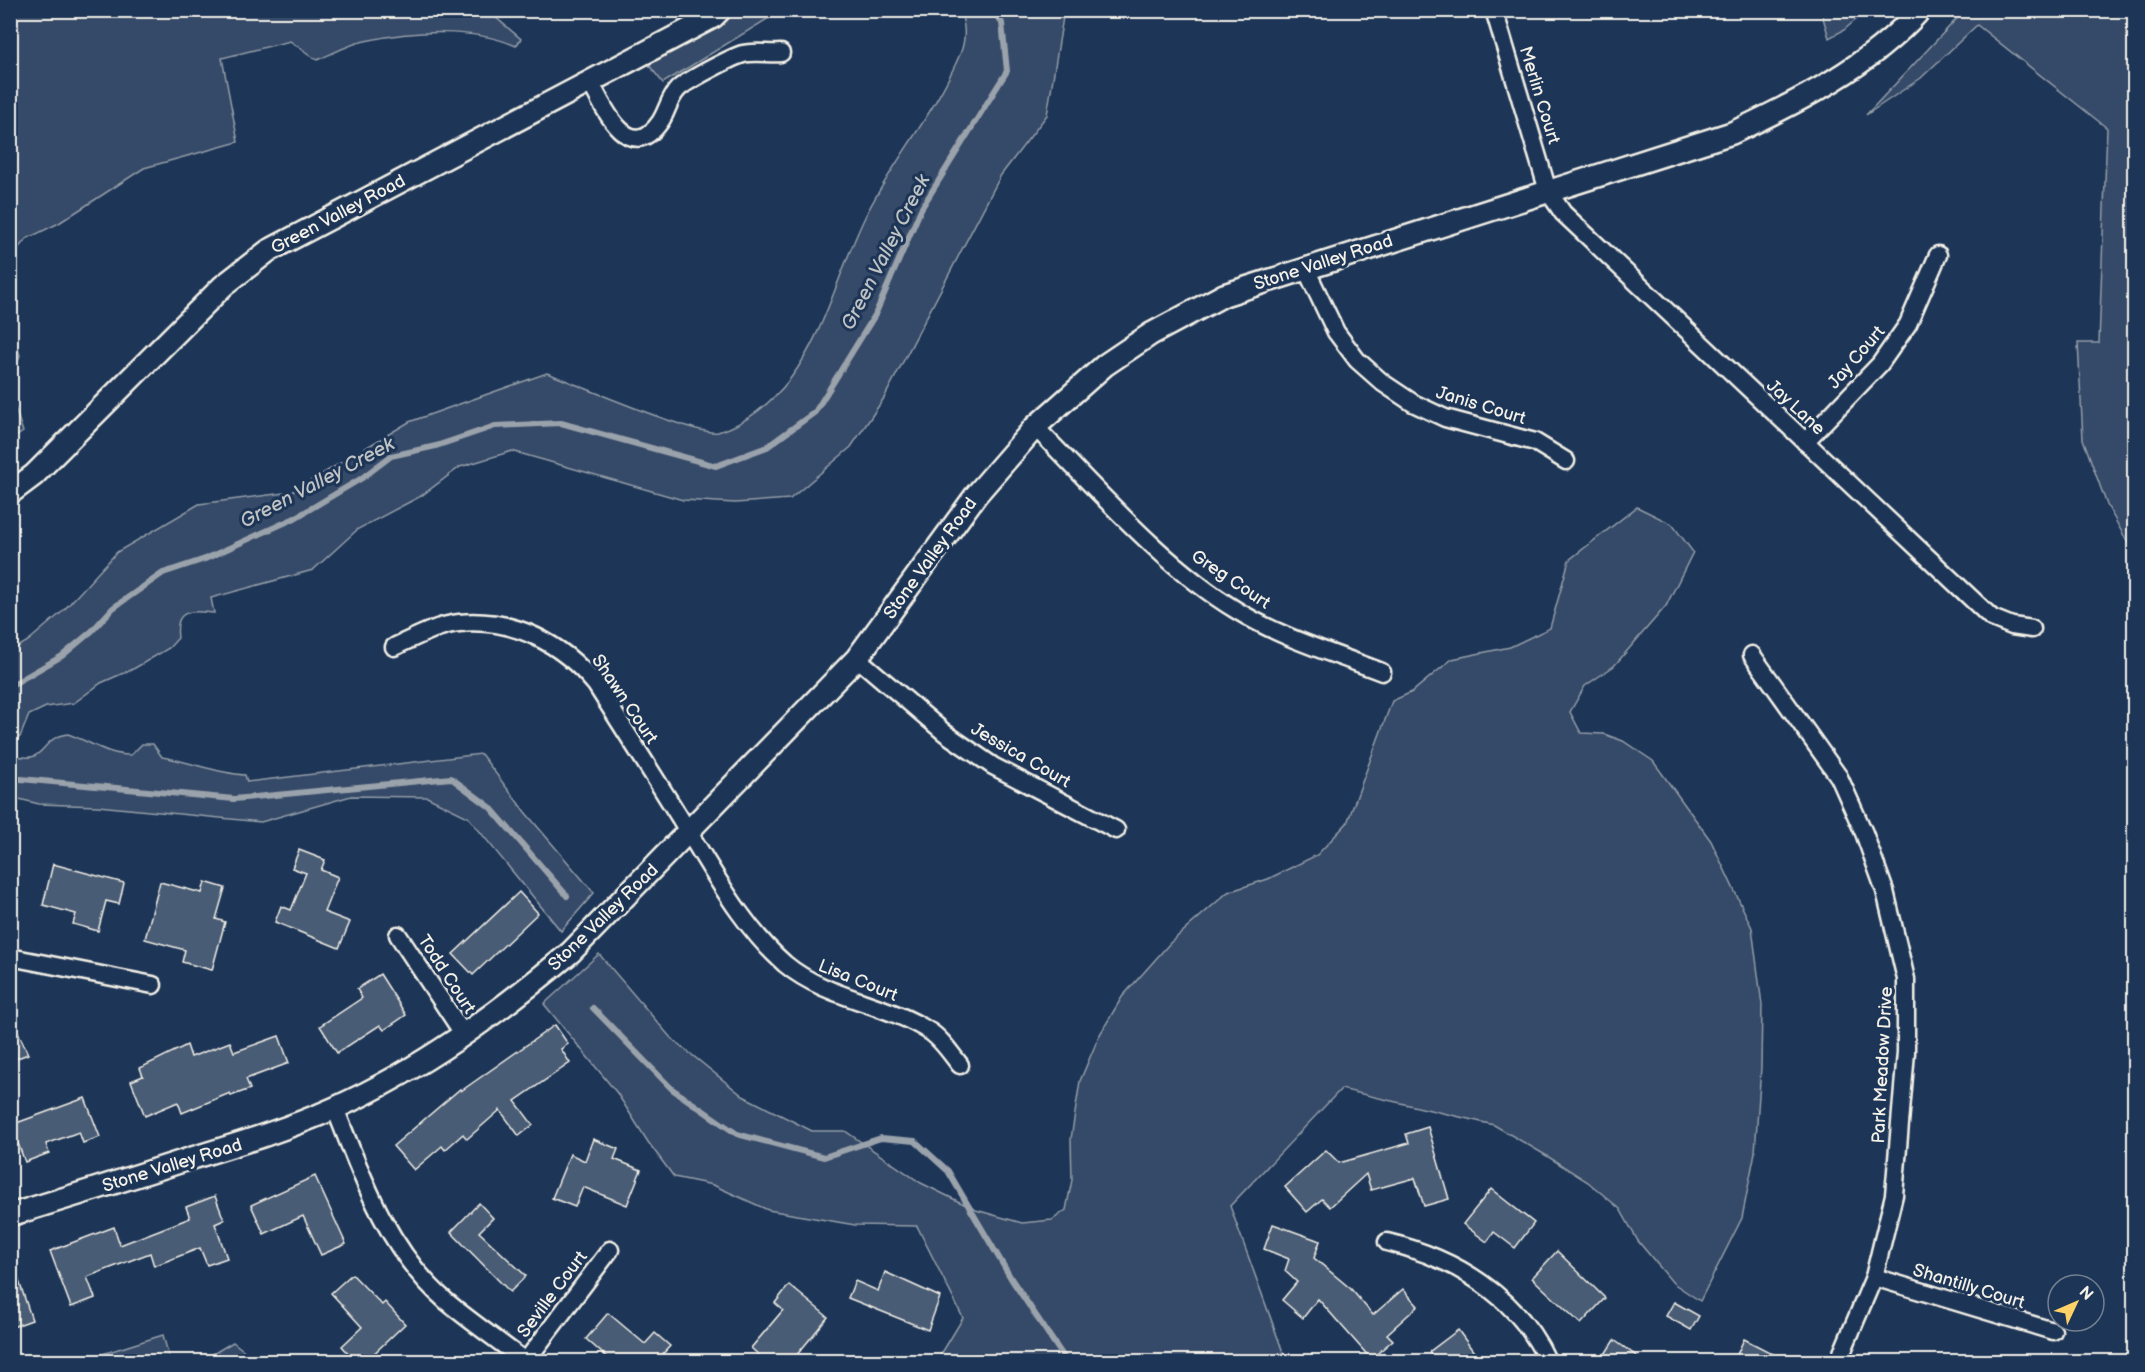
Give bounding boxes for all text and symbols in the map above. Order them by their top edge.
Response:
street label: Merlin Court [1515,44,1564,147]
street label: Green Valley Road [267,170,409,259]
water label: Green Valley Creek [836,170,936,334]
street label: Stone Valley Road [1251,230,1395,295]
street label: Jay Court [1823,321,1890,393]
street label: Jay Lane [1762,375,1829,440]
street label: Janis Court [1434,382,1529,429]
water label: Green Valley Creek [236,432,400,534]
street label: Stone Valley Road [879,494,981,623]
street label: Greg Court [1187,545,1275,614]
street label: Shawn Court [587,651,662,748]
street label: Jessica Court [967,718,1075,793]
street label: Stone Valley Road [544,859,663,975]
street label: Todd Court [413,931,480,1018]
street label: Lisa Court [815,955,901,1006]
street label: Park Meadow Drive [1868,986,1897,1144]
street label: Stone Valley Road [100,1134,245,1197]
street label: Seville Court [513,1247,592,1342]
street label: Shantilly Court [1910,1259,2028,1314]
north arrow [2046,1273,2106,1333]
text: N [2075,1283,2097,1305]

